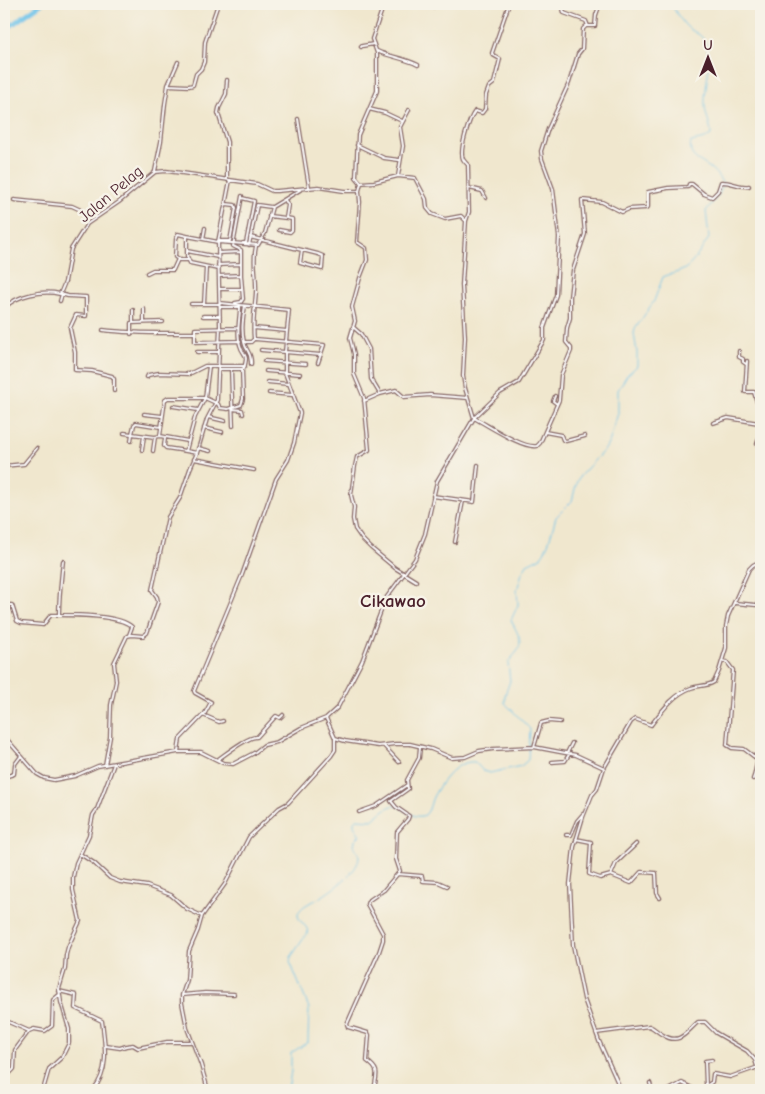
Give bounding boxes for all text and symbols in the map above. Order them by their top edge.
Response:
north arrow [682,32,732,82]
text: U [703,37,713,54]
street label: Jalan Pelag [75,162,147,226]
district label: Cikawao [360,590,426,612]

